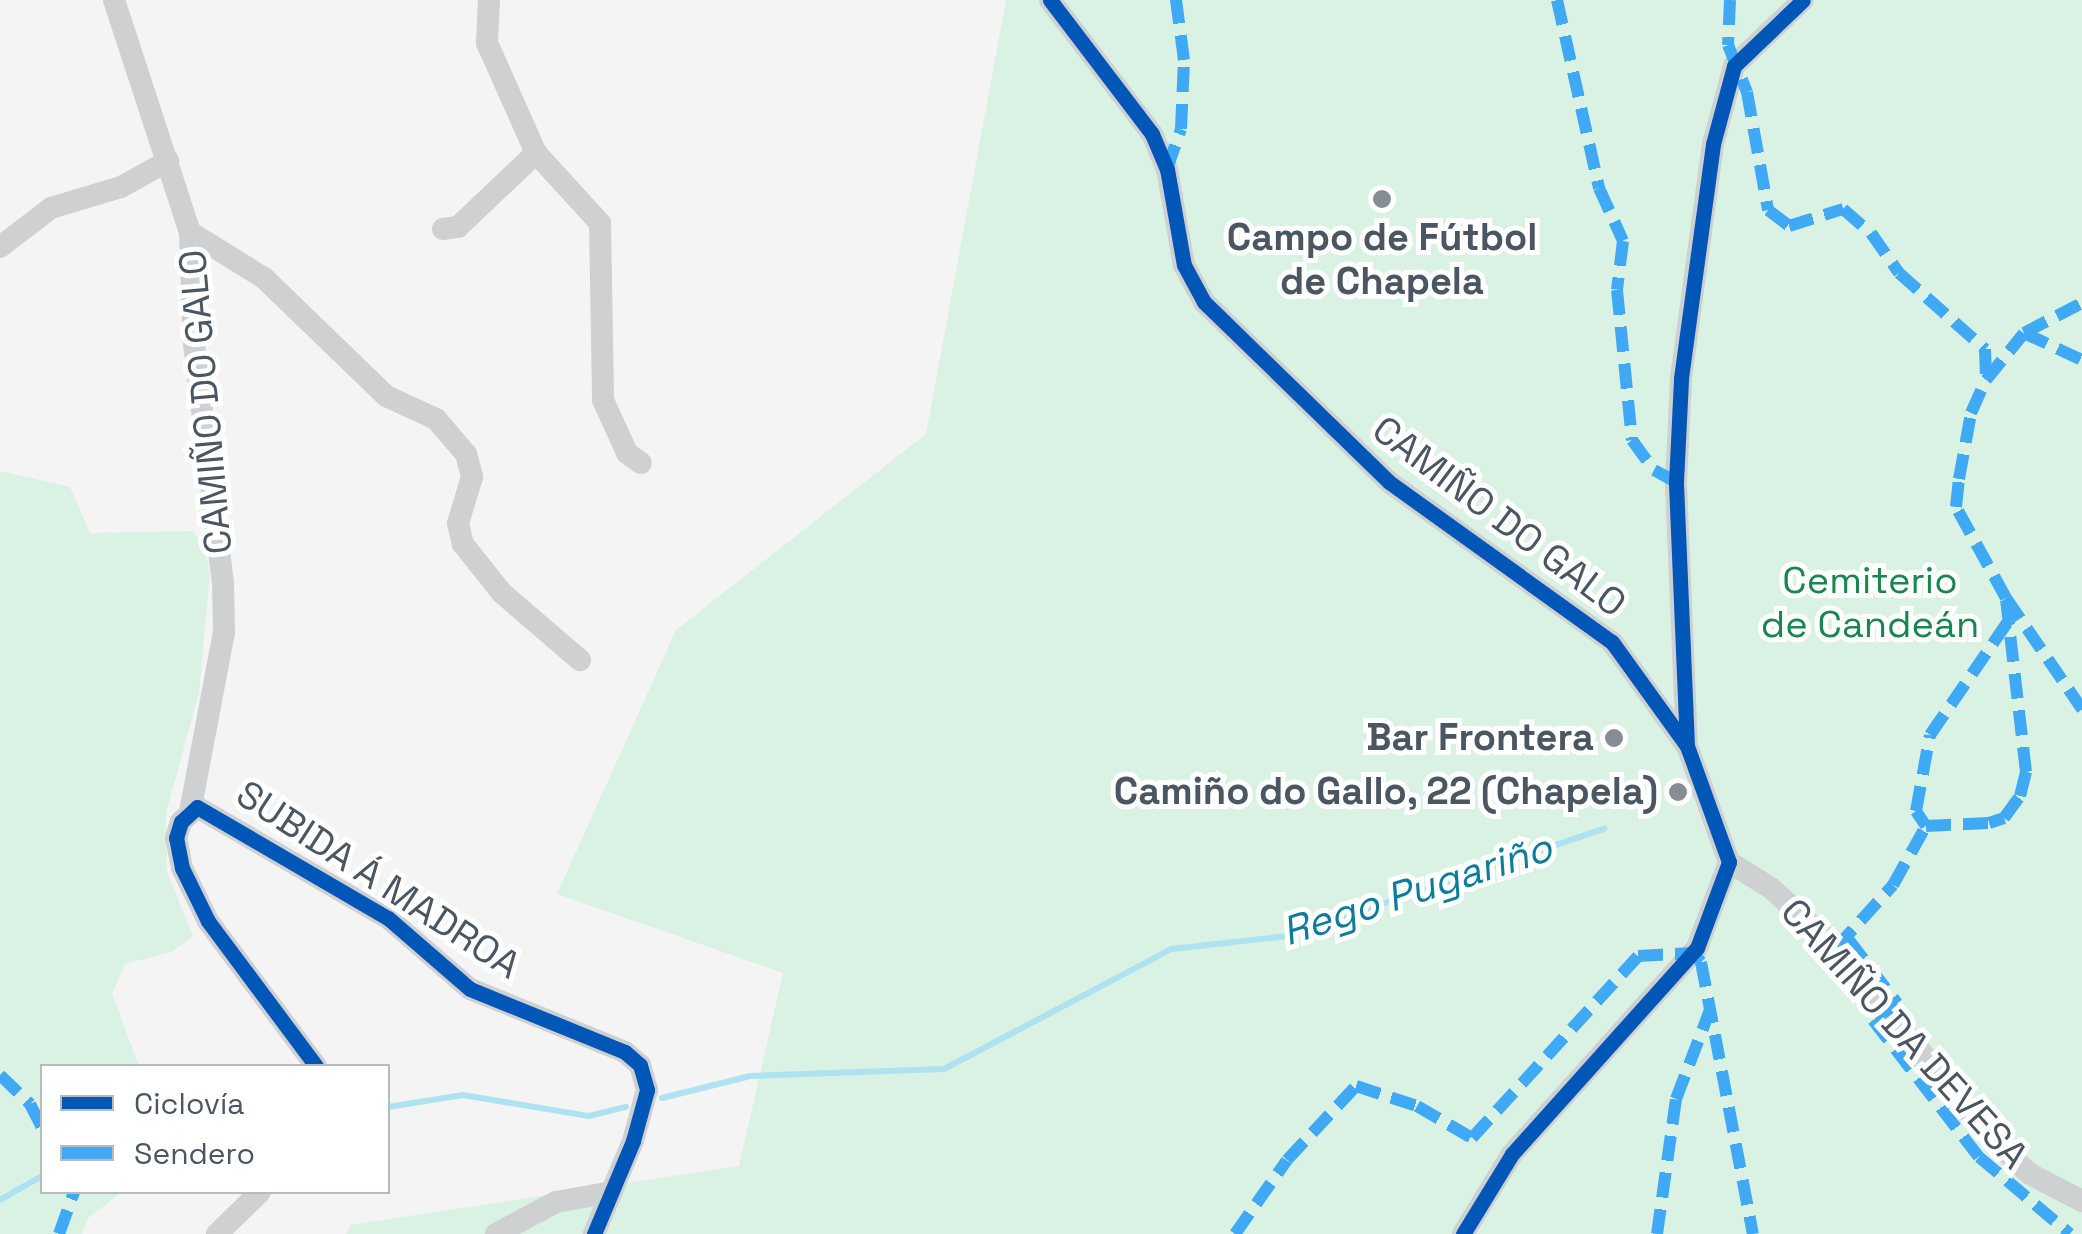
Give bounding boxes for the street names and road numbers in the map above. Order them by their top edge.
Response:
street label: CAMIÑO DO GALO [170,248,242,556]
street label: CAMIÑO DO GALO [1363,407,1635,627]
street label: SUBIDA Á MADROA [227,771,529,989]
street label: CAMIÑO DA DEVESA [1771,890,2037,1178]

